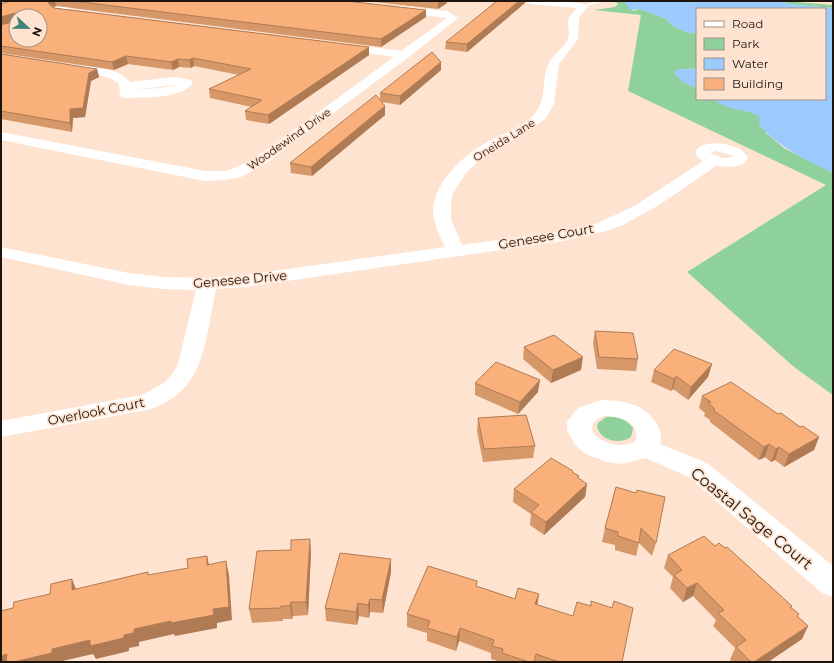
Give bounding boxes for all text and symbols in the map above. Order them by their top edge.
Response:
north arrow [8,8,48,48]
legend [696,8,826,100]
text: Road [732,16,763,31]
text: N [29,25,45,38]
text: Park [732,36,760,51]
text: Water [732,56,769,71]
text: Building [732,76,783,91]
street label: Woodewind Drive [245,105,334,173]
street label: Oneida Lane [471,115,538,165]
street label: Genesee Court [497,220,595,252]
street label: Genesee Drive [192,267,288,291]
street label: Overlook Court [46,394,146,428]
street label: Coastal Sage Court [687,463,817,574]

